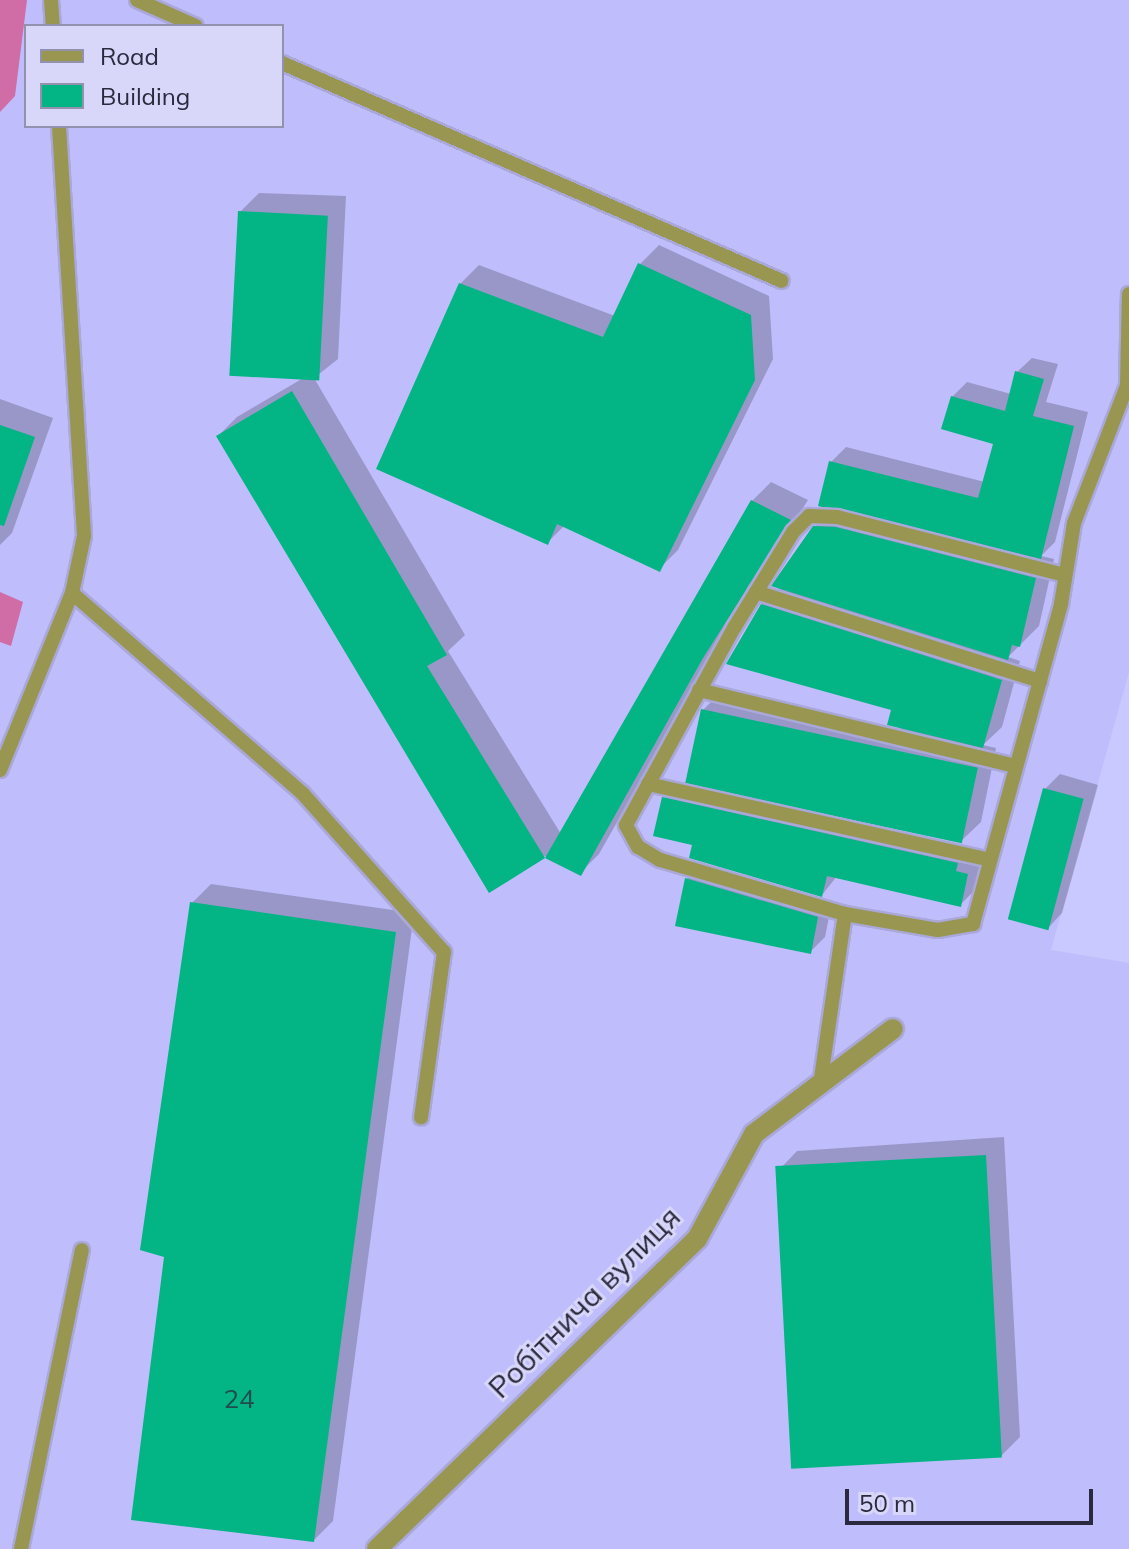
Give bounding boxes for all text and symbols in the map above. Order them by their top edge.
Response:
legend [24,24,284,128]
text: Road [100,41,159,71]
text: Building [100,81,190,111]
street label: Робітнича вулиця [481,1199,687,1405]
house number: 24 [223,1383,255,1415]
scale bar [849,1473,1097,1523]
text: 50 m [859,1488,915,1518]

